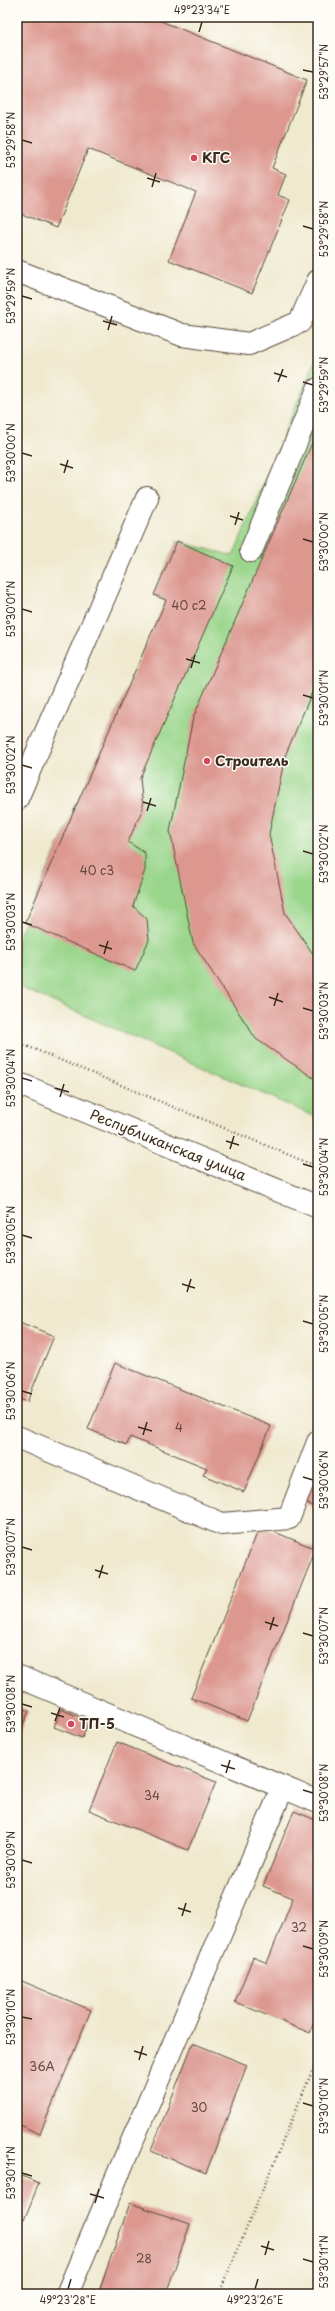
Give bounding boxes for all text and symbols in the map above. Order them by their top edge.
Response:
text: 49°23'34"E [174,2,230,17]
text: 53°29'57"N [316,44,331,100]
text: 53°29'58"N [3,111,18,168]
place label: КГС [202,147,230,168]
marker: КГС [189,153,199,163]
text: 53°29'58"N [316,200,331,257]
text: 53°29'59"N [3,268,18,324]
text: 53°29'59"N [316,357,331,413]
text: 53°30'00"N [3,423,18,483]
text: 53°30'00"N [316,512,331,572]
text: 53°30'01"N [3,580,18,637]
house number: 40 с2 [171,596,207,614]
text: 53°30'01"N [316,669,331,726]
text: 53°30'02"N [3,735,18,794]
place label: Строитель [215,750,289,771]
marker: Строитель [202,756,212,766]
text: 53°30'02"N [316,824,331,883]
house number: 40 с3 [80,861,114,879]
text: 53°30'03"N [3,893,18,951]
text: 53°30'03"N [316,982,331,1040]
text: 53°30'04"N [3,1048,18,1107]
street label: Республиканская улица [87,1104,250,1186]
text: 53°30'04"N [316,1137,331,1196]
text: 53°30'05"N [3,1206,18,1264]
text: 53°30'05"N [316,1295,331,1353]
text: 53°30'06"N [3,1361,18,1421]
house number: 4 [175,1418,183,1436]
text: 53°30'06"N [316,1450,331,1510]
text: 53°30'07"N [3,1518,18,1576]
text: 53°30'07"N [316,1607,331,1665]
text: 53°30'08"N [3,1675,18,1733]
place label: ТП-5 [79,1713,115,1734]
marker: ТП-5 [66,1719,76,1729]
text: 53°30'08"N [316,1764,331,1822]
house number: 34 [144,1786,160,1804]
text: 53°30'09"N [3,1831,18,1889]
house number: 32 [291,1918,307,1936]
text: 53°30'09"N [316,1920,331,1978]
text: 53°30'10"N [3,1988,18,2045]
house number: 36А [29,2057,55,2075]
text: 53°30'10"N [316,2077,331,2134]
house number: 30 [191,2098,208,2116]
text: 53°30'11"N [3,2146,18,2200]
text: 53°30'11"N [316,2235,331,2289]
house number: 28 [136,2249,152,2267]
text: 49°23'28"E [40,2292,96,2307]
text: 49°23'26"E [227,2292,283,2307]

